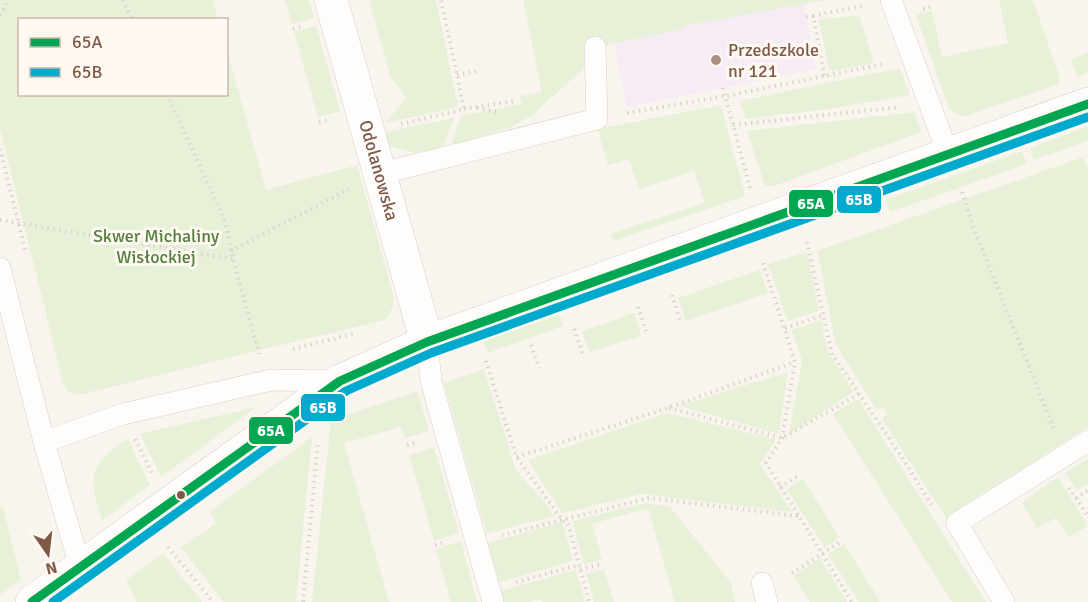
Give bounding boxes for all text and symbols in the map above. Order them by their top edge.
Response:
legend [18,18,228,96]
text: 65A [72,31,102,53]
place label: Przedszkole nr 121 [728,39,819,82]
marker: Przedszkole nr 121 [709,53,723,67]
text: 65B [72,61,102,83]
street label: Odolanowska [354,118,403,223]
line badge: 65B [836,185,882,214]
line badge: 65A [788,189,834,218]
text: 65B [845,190,873,210]
text: 65A [797,194,826,214]
park label: Skwer Michaliny Wisłockiej [93,225,220,268]
line badge: 65B [300,393,346,422]
text: 65B [309,398,337,418]
line badge: 65A [248,416,294,445]
text: 65A [257,421,286,441]
unlabelled marker [175,489,187,501]
north arrow [18,524,78,584]
text: N [44,557,59,579]

